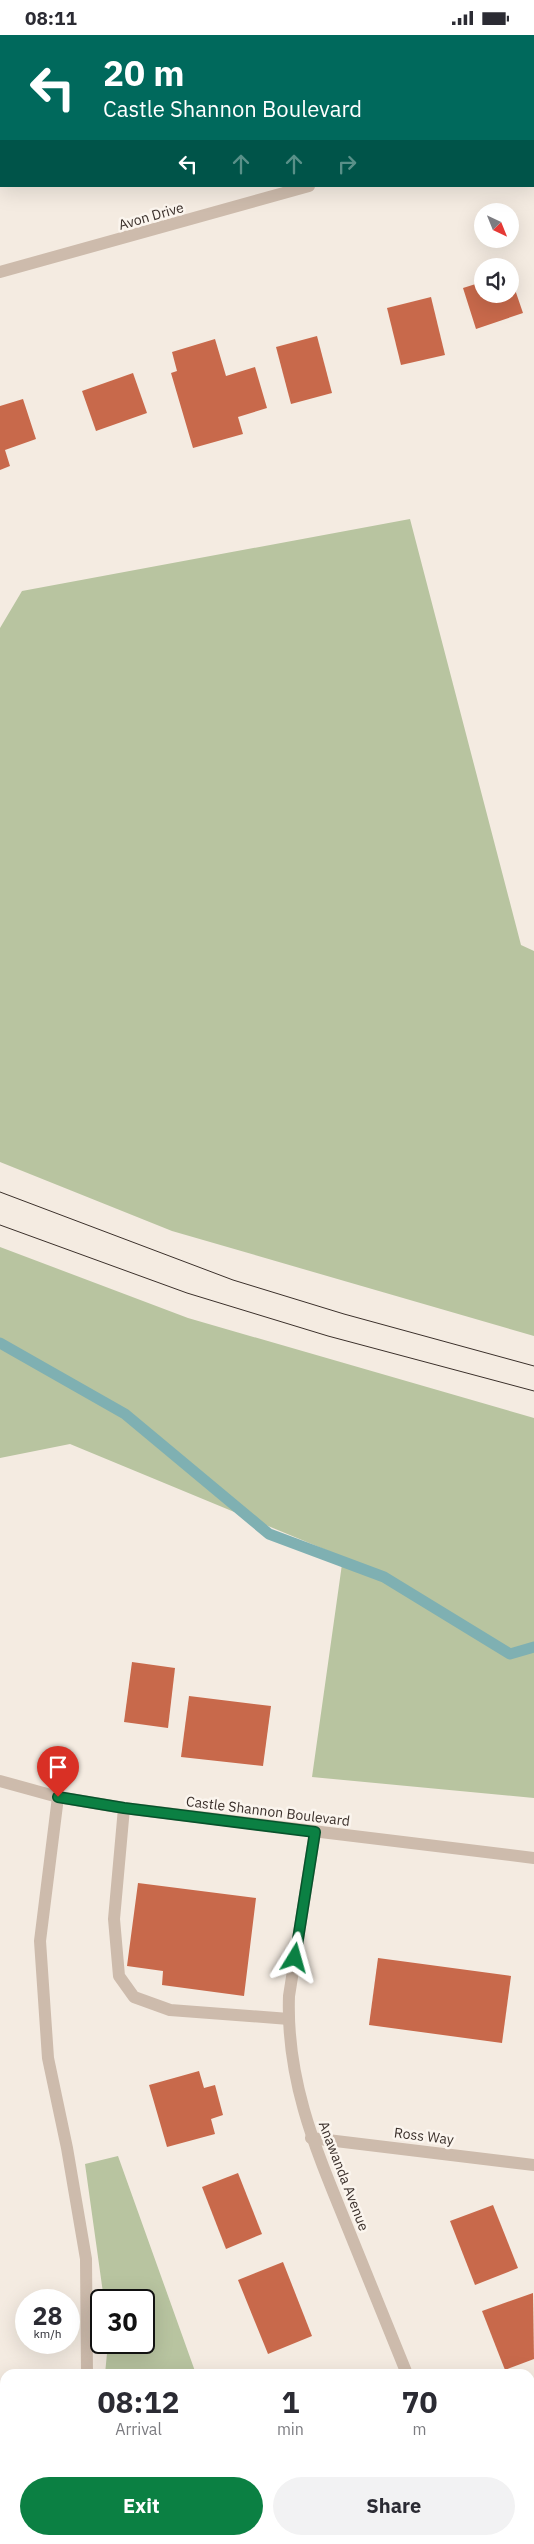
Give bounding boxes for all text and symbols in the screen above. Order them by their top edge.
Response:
text: 08:11 [25,6,77,30]
text: 20 m [103,50,185,96]
icon: left [20,55,85,120]
text: Castle Shannon Boulevard [103,94,362,123]
icon: left [174,150,202,178]
icon: ahead [227,150,255,178]
icon: ahead [280,150,308,178]
icon: right [333,150,361,178]
street label: Avon Drive [116,198,186,234]
north arrow [474,203,519,247]
map controls [474,203,519,303]
button: sound [474,258,519,303]
pin [37,1746,79,1797]
icon: arrive [44,1753,72,1781]
street label: Castle Shannon Boulevard [185,1792,351,1830]
position arrow [268,1931,320,1983]
street label: Anawanda Avenue [315,2119,373,2234]
street label: Ross Way [393,2123,455,2149]
speed limit sign: 30 [90,2289,155,2354]
text: 28 [32,2299,63,2332]
text: km/h [33,2326,62,2341]
text: 08:12 [98,2382,179,2421]
text: 1 [281,2382,299,2421]
text: 70 [401,2382,437,2421]
text: Arrival [115,2419,162,2439]
text: min [277,2419,304,2439]
text: m [412,2419,426,2439]
button: Exit [20,2477,263,2535]
button: Share [273,2477,515,2535]

